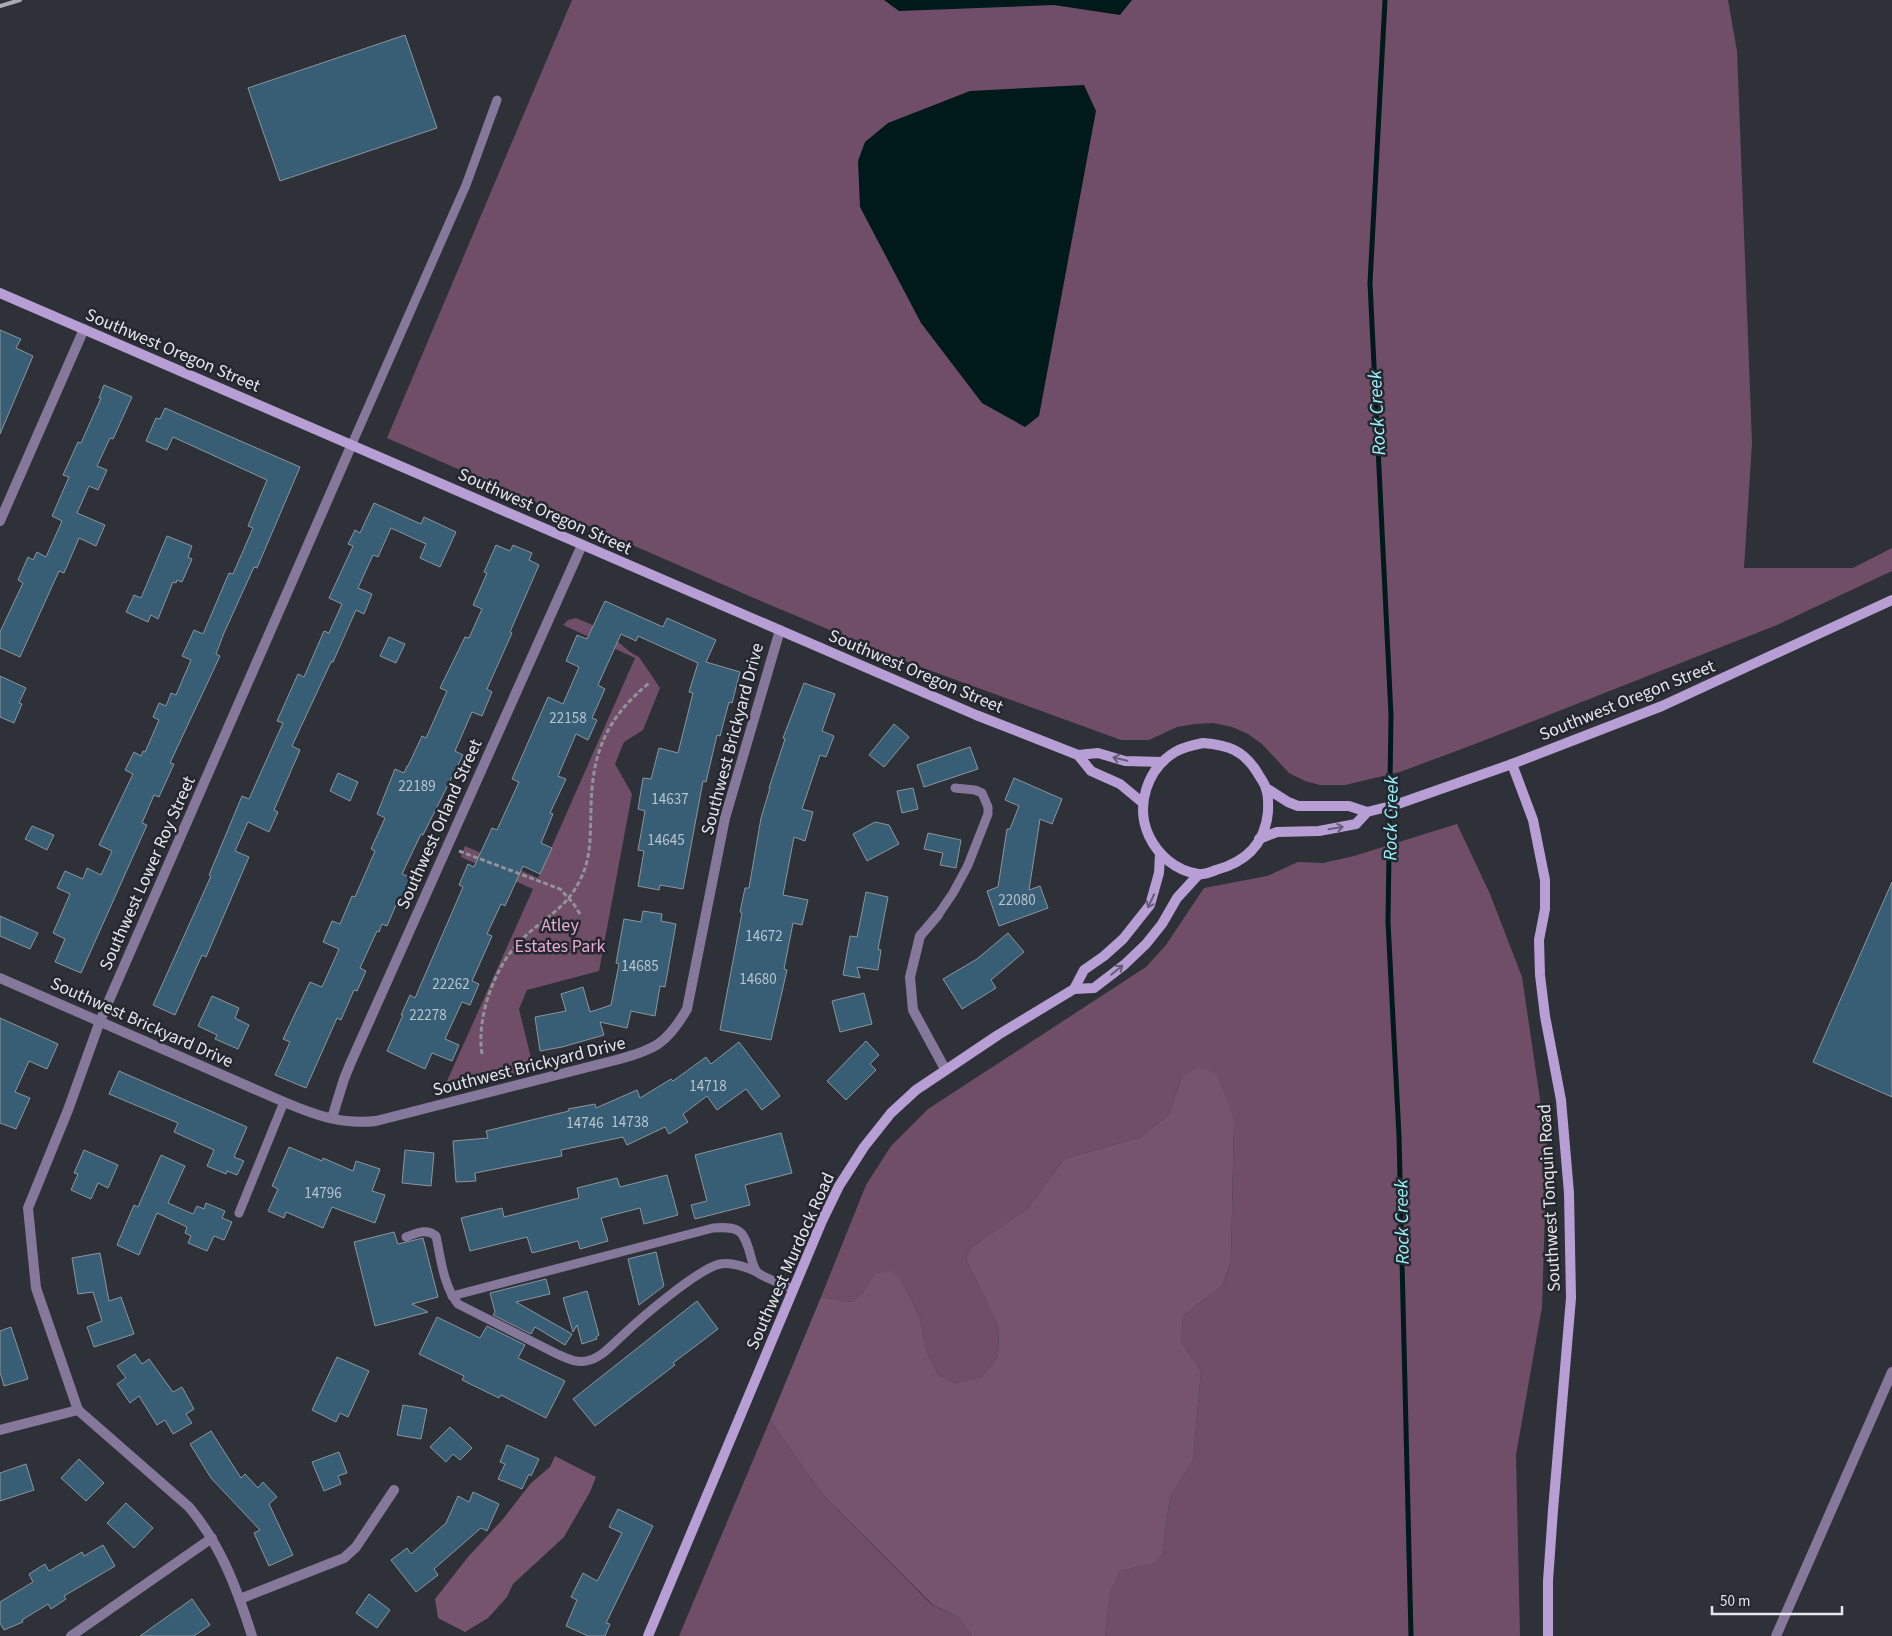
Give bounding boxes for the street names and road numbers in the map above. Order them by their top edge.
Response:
street label: Southwest Oregon Street [82,302,264,399]
street label: Southwest Oregon Street [454,462,636,561]
street label: Southwest Oregon Street [825,623,1007,720]
street label: Southwest Brickyard Drive [695,640,770,838]
street label: Southwest Oregon Street [1536,654,1719,747]
street label: Southwest Orland Street [391,735,488,913]
street label: Southwest Lower Roy Street [93,772,202,974]
street label: Southwest Brickyard Drive [46,971,237,1074]
street label: Southwest Brickyard Drive [430,1030,628,1103]
street label: Southwest Tonquin Road [1532,1103,1567,1293]
street label: Southwest Murdock Road [740,1169,841,1354]

